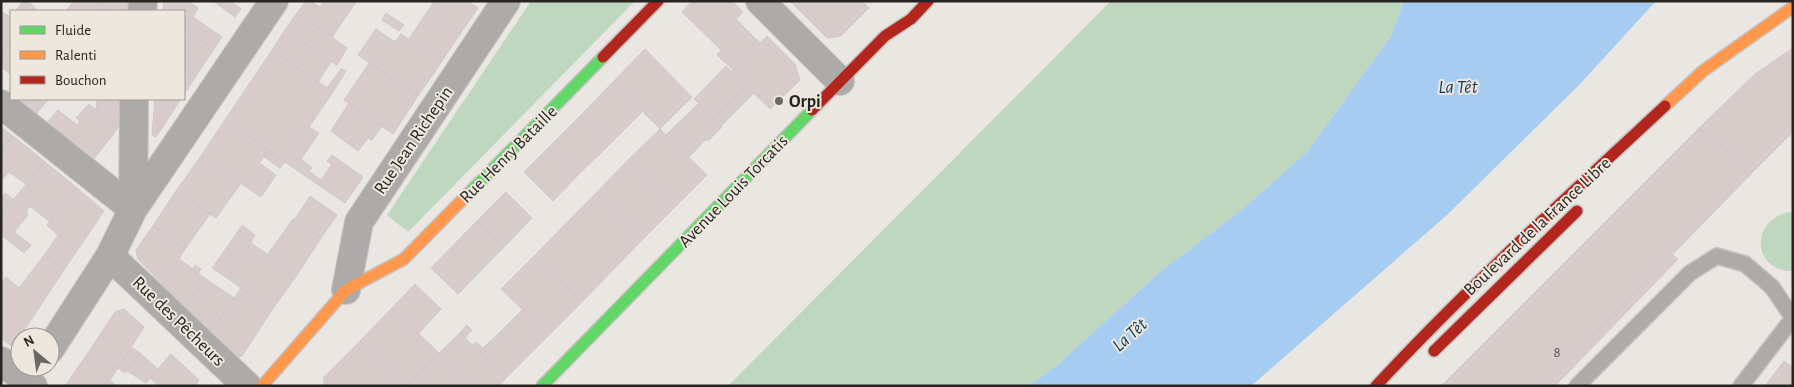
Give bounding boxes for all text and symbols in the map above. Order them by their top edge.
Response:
legend [10,10,185,100]
text: Fluide [55,23,91,38]
text: Ralenti [55,48,97,63]
text: Bouchon [55,73,106,88]
water label: La Têt [1438,78,1479,97]
street label: Rue Jean Richepin [371,83,456,198]
place label: Orpi [789,93,821,111]
marker: Orpi [773,95,785,107]
street label: Rue Henry Bataille [456,102,561,207]
street label: Avenue Louis Torcatis [676,132,792,251]
street label: Boulevard de la France Libre [1461,154,1615,299]
street label: Rue des Pêcheurs [129,273,228,370]
water label: La Têt [1109,314,1152,355]
north arrow [10,327,60,377]
text: N [22,333,37,350]
house number: 8 [1553,345,1561,360]

